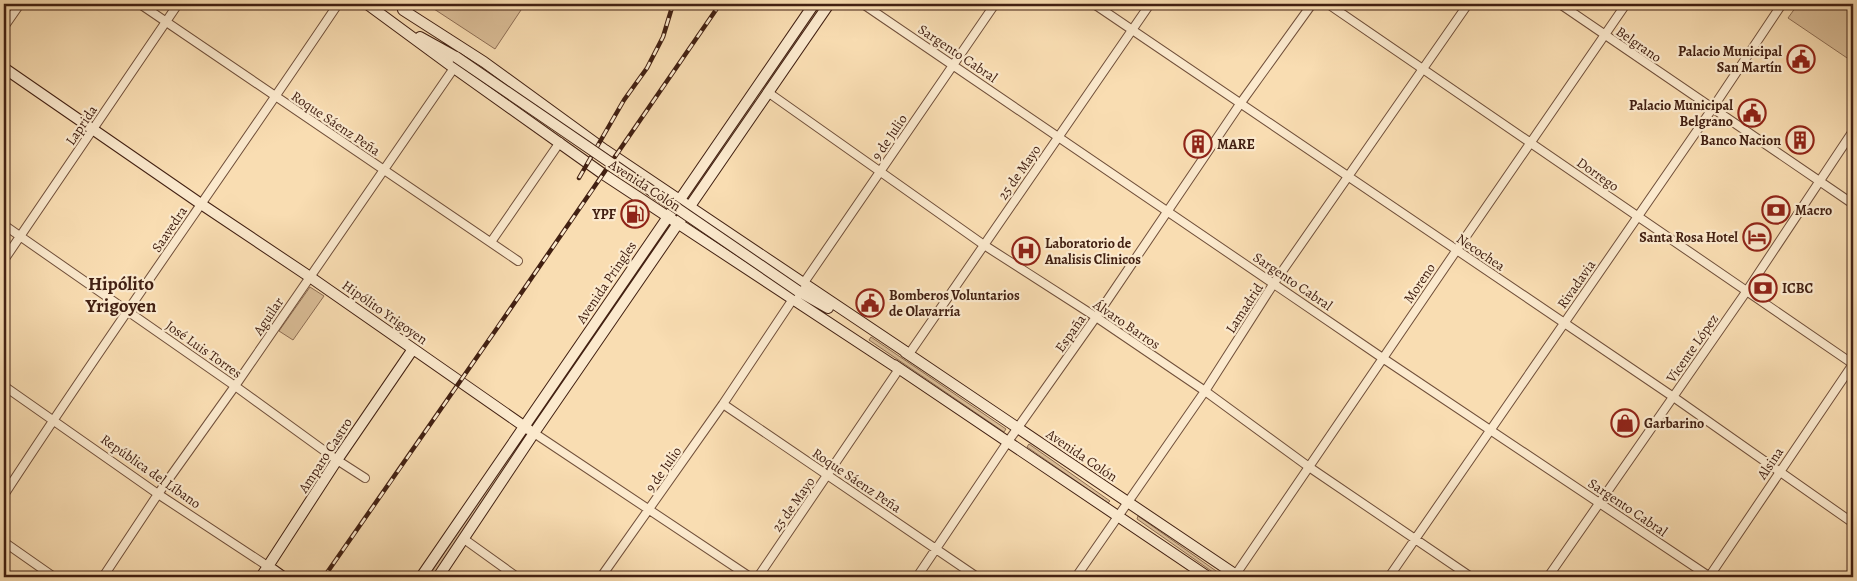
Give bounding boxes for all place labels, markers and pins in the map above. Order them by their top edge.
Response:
place label: Palacio Municipal San Martín [1678,42,1782,77]
public building icon: Palacio Municipal San Martín [1786,44,1816,74]
place label: Palacio Municipal Belgrano [1629,96,1733,131]
public building icon: Palacio Municipal Belgrano [1737,98,1767,128]
building icon: Banco Nacion [1785,125,1815,155]
building icon: MARE [1183,129,1213,159]
place label: Banco Nacion [1700,131,1781,150]
place label: MARE [1217,135,1255,154]
bank icon: Macro [1761,195,1791,225]
fuel station icon: YPF [620,199,650,229]
place label: Macro [1795,201,1832,220]
place label: YPF [591,205,617,224]
hotel icon: Santa Rosa Hotel [1742,222,1772,252]
place label: Santa Rosa Hotel [1639,228,1738,247]
place label: Laboratorio de Analisis Clinicos [1044,234,1141,269]
hospital icon: Laboratorio de Analisis Clinicos [1011,236,1041,266]
bank icon: ICBC [1748,273,1778,303]
place label: ICBC [1782,279,1814,298]
place label: Bomberos Voluntarios de Olavarría [889,286,1020,321]
public building icon: Bomberos Voluntarios de Olavarría [855,288,885,318]
shop icon: Garbarino [1610,408,1640,438]
place label: Garbarino [1644,414,1704,433]

